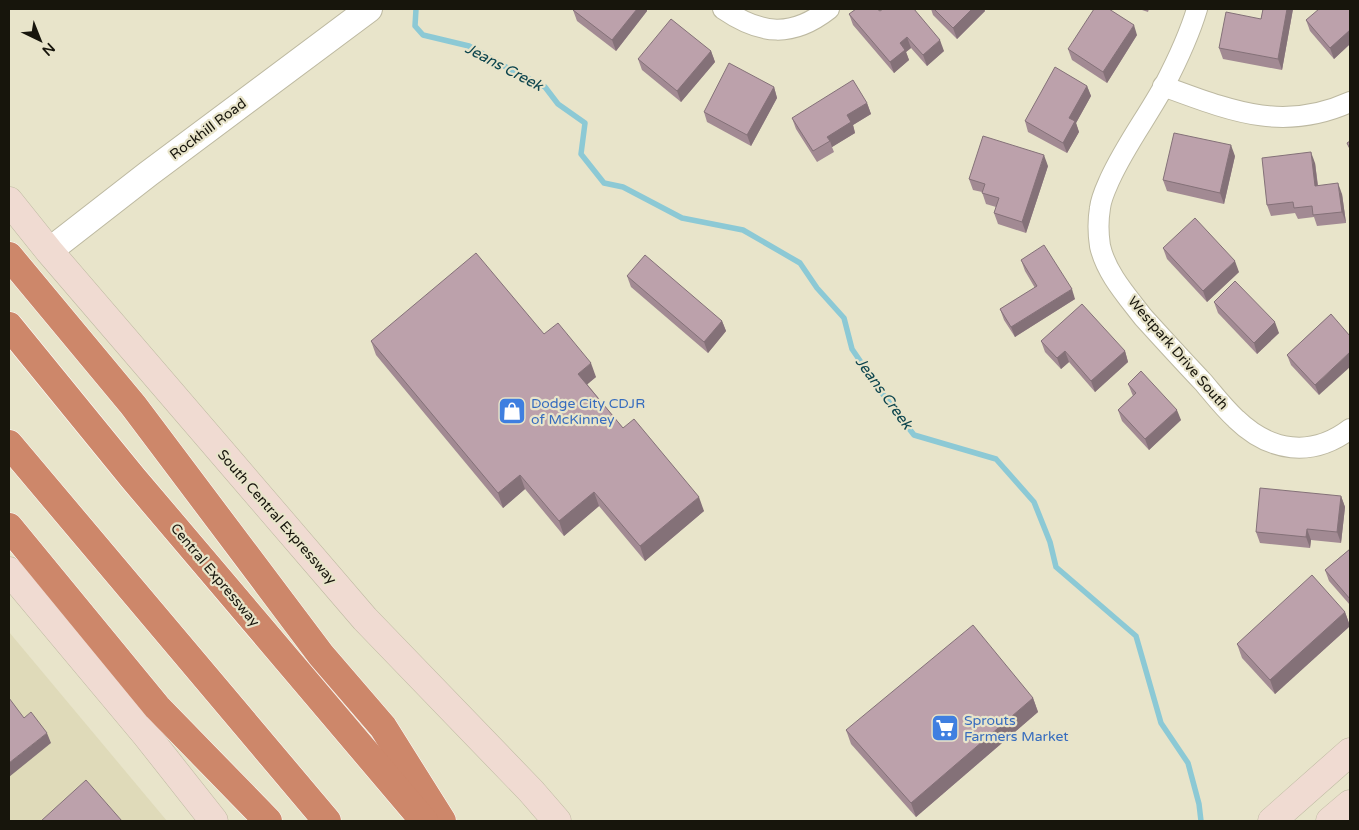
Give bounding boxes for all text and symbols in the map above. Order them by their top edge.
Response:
north arrow [15,15,65,65]
text: N [39,39,58,59]
water label: Jeans Creek [462,39,547,96]
street label: Rockhill Road [166,95,250,163]
street label: Westpark Drive South [1124,293,1232,413]
water label: Jeans Creek [852,353,917,434]
place label: Dodge City CDJR of McKinney [531,395,645,428]
shop icon: Dodge City CDJR of McKinney [497,396,527,426]
street label: South Central Expressway [214,446,340,588]
street label: Central Expressway [167,520,263,630]
place label: Sprouts Farmers Market [964,712,1069,745]
supermarket icon: Sprouts Farmers Market [930,713,960,743]

